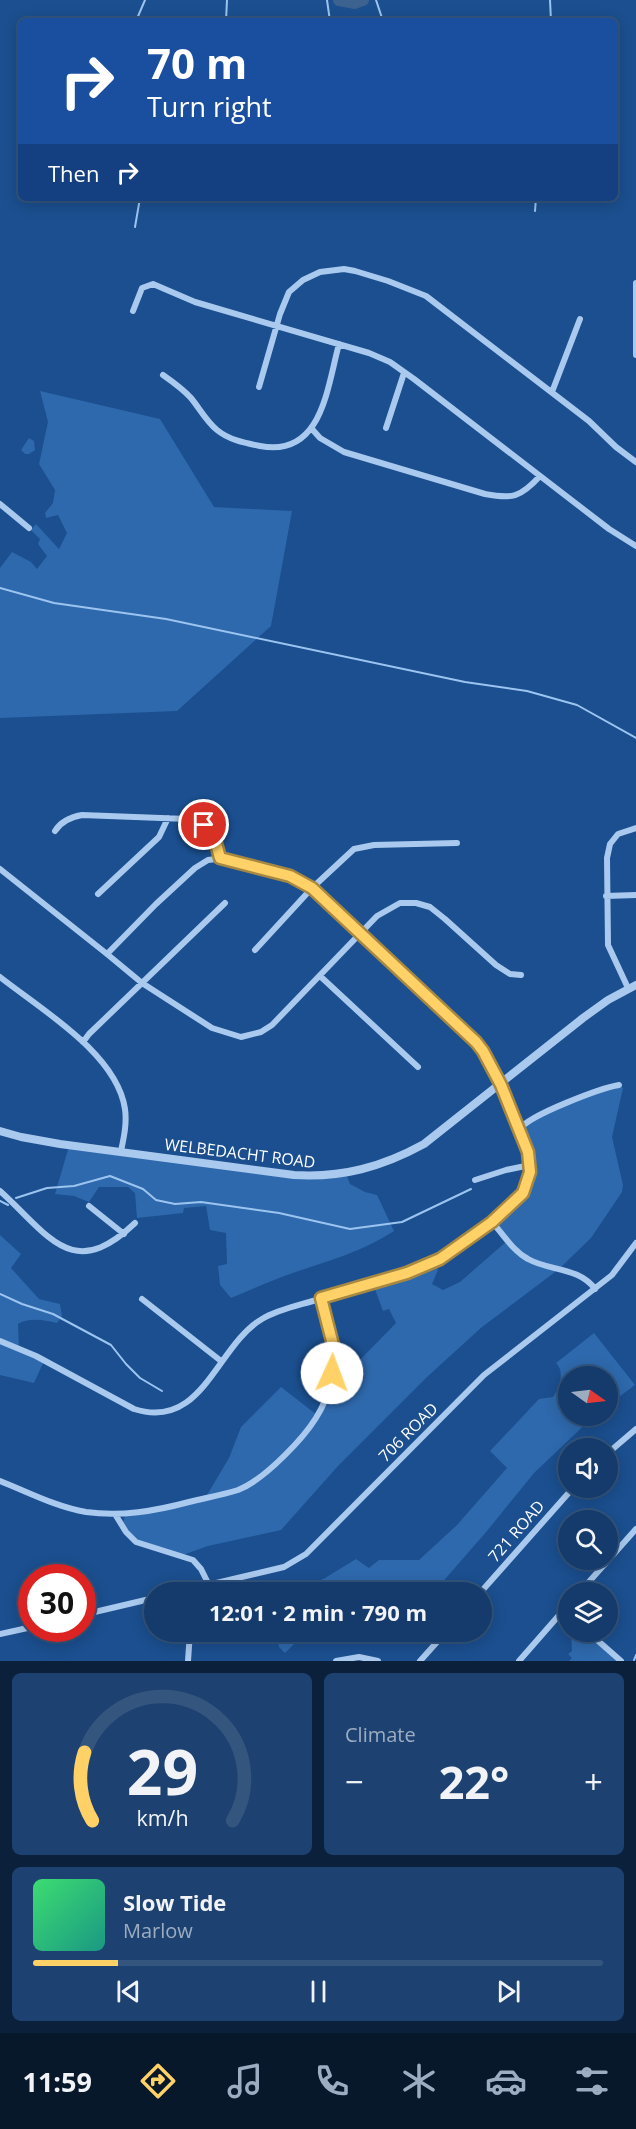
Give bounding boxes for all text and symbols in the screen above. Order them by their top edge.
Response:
text: 70 m [147,34,247,91]
icon: right [48,42,126,120]
text: Turn right [147,88,272,125]
icon: right [111,156,144,189]
text: Then [48,158,99,188]
pin [178,799,229,850]
icon: arrive [187,808,220,841]
street label: WELBEDACHT ROAD [163,1133,317,1173]
position arrow [300,1341,364,1405]
north arrow [558,1366,618,1426]
map controls [558,1366,618,1642]
street label: 706 ROAD [373,1397,443,1467]
button: sound [558,1438,618,1498]
street label: 721 ROAD [483,1495,549,1567]
button: search [558,1510,618,1570]
speed limit sign: 30 [18,1564,96,1642]
button: layers [558,1582,618,1642]
text: 12:01 · 2 min · 790 m [209,1597,427,1627]
text: Climate [345,1721,416,1748]
text: 29 [126,1728,198,1813]
text: 22° [439,1751,509,1812]
text: − [345,1759,364,1804]
text: + [584,1759,603,1804]
text: km/h [136,1803,188,1832]
text: Slow Tide [123,1887,226,1917]
text: Marlow [123,1917,193,1944]
icon: previous [112,1975,145,2008]
icon: pause [302,1975,335,2008]
icon: next [492,1975,525,2008]
icon: directions [137,2060,179,2102]
icon: music [224,2060,266,2102]
icon: phone [311,2060,353,2102]
icon: climate [398,2060,440,2102]
icon: car [485,2060,527,2102]
icon: filters [571,2060,613,2102]
text: 11:59 [22,2063,92,2100]

